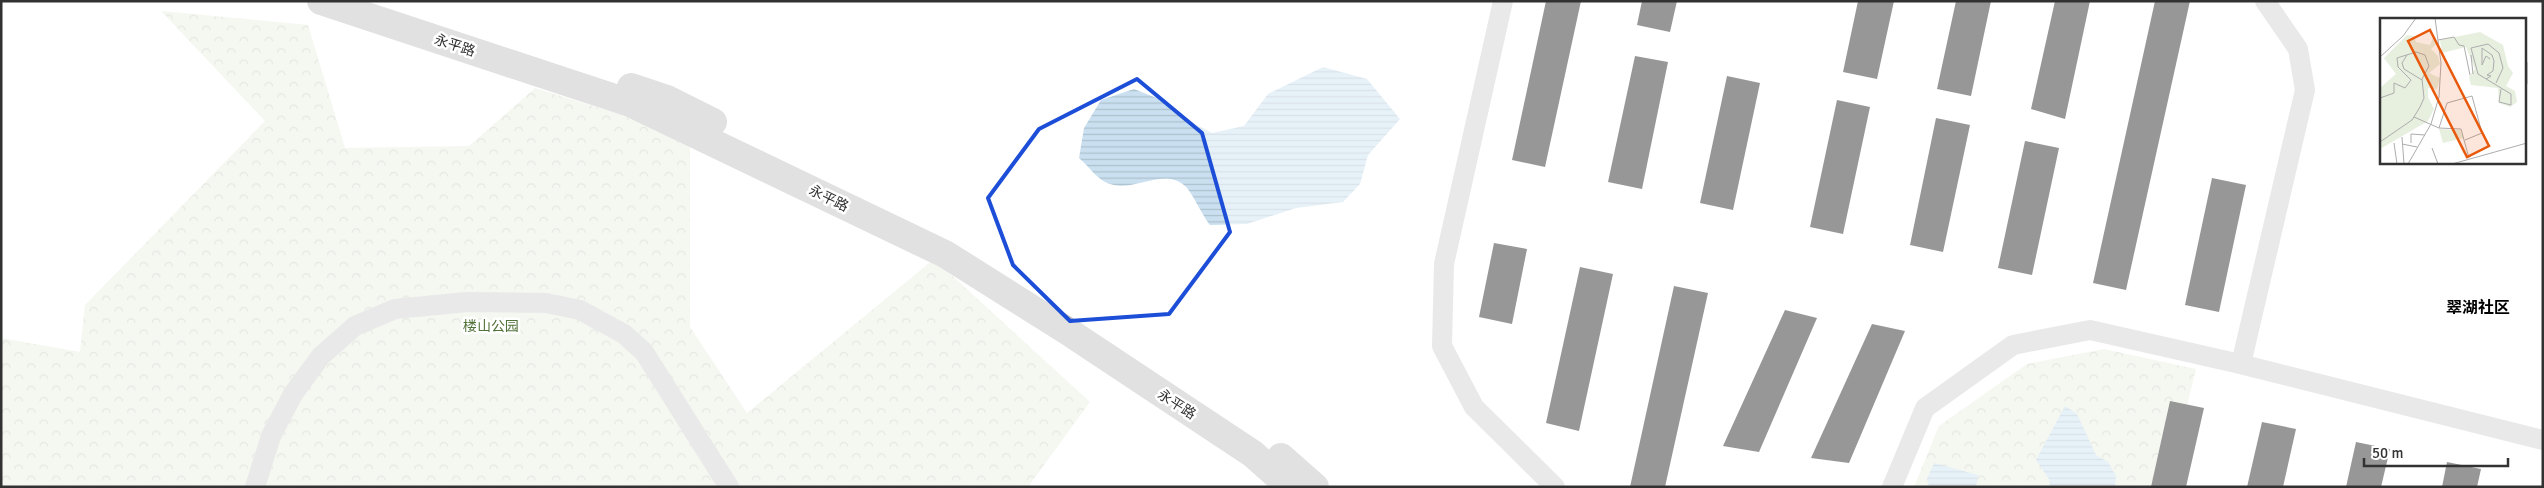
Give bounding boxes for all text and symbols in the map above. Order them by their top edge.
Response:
inset map [2380,18,2526,164]
street label: 永平路 [432,31,477,60]
street label: 永平路 [806,182,851,215]
district label: 翠湖社区 [2446,298,2510,318]
park label: 楼山公园 [463,318,519,335]
street label: 永平路 [1154,386,1199,423]
scale bar [2364,436,2508,468]
text: 50 m [2372,444,2403,462]

